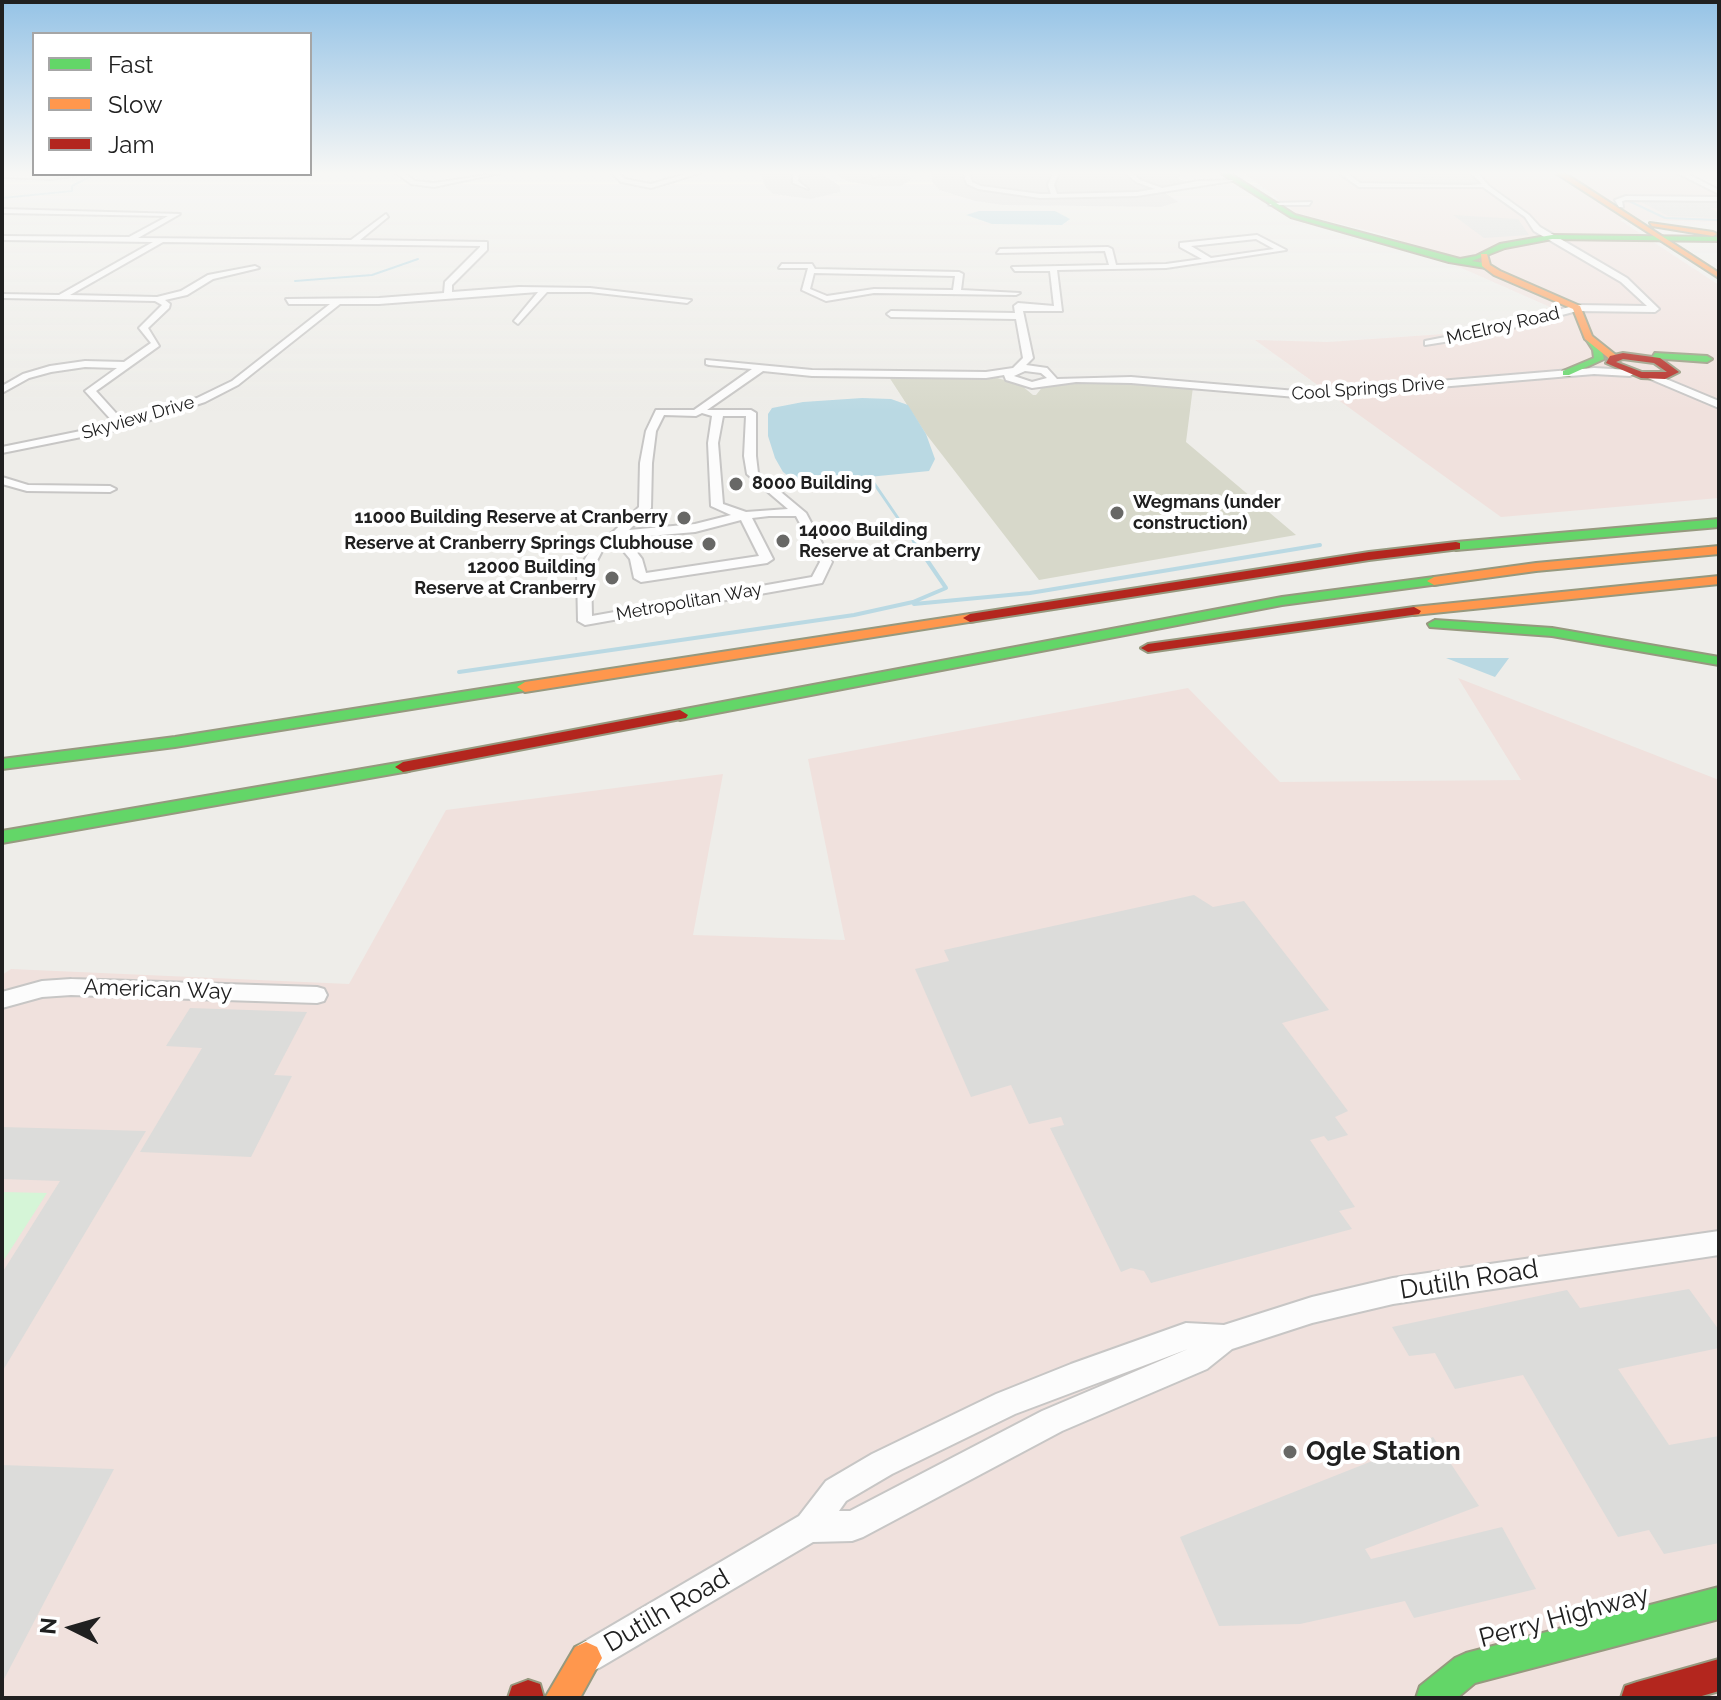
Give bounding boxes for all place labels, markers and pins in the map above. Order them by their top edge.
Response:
place label: 8000 Building [752,473,872,495]
marker: 8000 Building [727,475,745,493]
place label: Wegmans (under construction) [1133,492,1281,534]
marker: Wegmans (under construction) [1108,504,1126,522]
place label: 11000 Building Reserve at Cranberry [355,507,668,529]
marker: 11000 Building Reserve at Cranberry [675,509,693,527]
place label: 14000 Building Reserve at Cranberry [799,520,981,562]
marker: 14000 Building Reserve at Cranberry [774,532,792,550]
place label: Reserve at Cranberry Springs Clubhouse [344,533,693,555]
marker: Reserve at Cranberry Springs Clubhouse [700,535,718,553]
place label: 12000 Building Reserve at Cranberry [414,557,596,600]
marker: 12000 Building Reserve at Cranberry [603,569,621,587]
place label: Ogle Station [1306,1436,1461,1468]
marker: Ogle Station [1281,1443,1299,1461]

